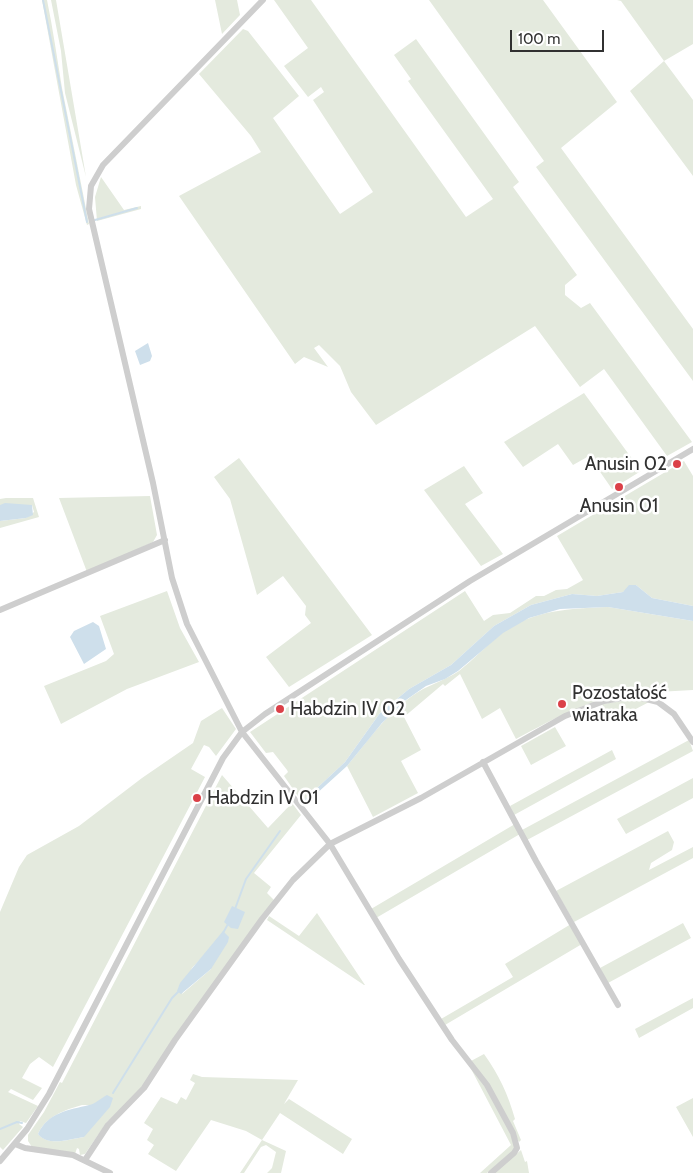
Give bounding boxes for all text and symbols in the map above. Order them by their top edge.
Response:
scale bar [513,20,607,52]
text: 100 m [518,30,560,48]
place label: Anusin 02 [585,453,667,475]
marker: Anusin 02 [671,458,683,470]
marker: Anusin 01 [613,481,625,493]
place label: Anusin 01 [580,495,658,517]
place label: Pozostałość wiatraka [572,682,667,726]
place label: Habdzin IV 02 [290,698,405,720]
marker: Pozostałość wiatraka [556,698,568,710]
marker: Habdzin IV 02 [274,703,286,715]
place label: Habdzin IV 01 [207,787,318,809]
marker: Habdzin IV 01 [191,792,203,804]

